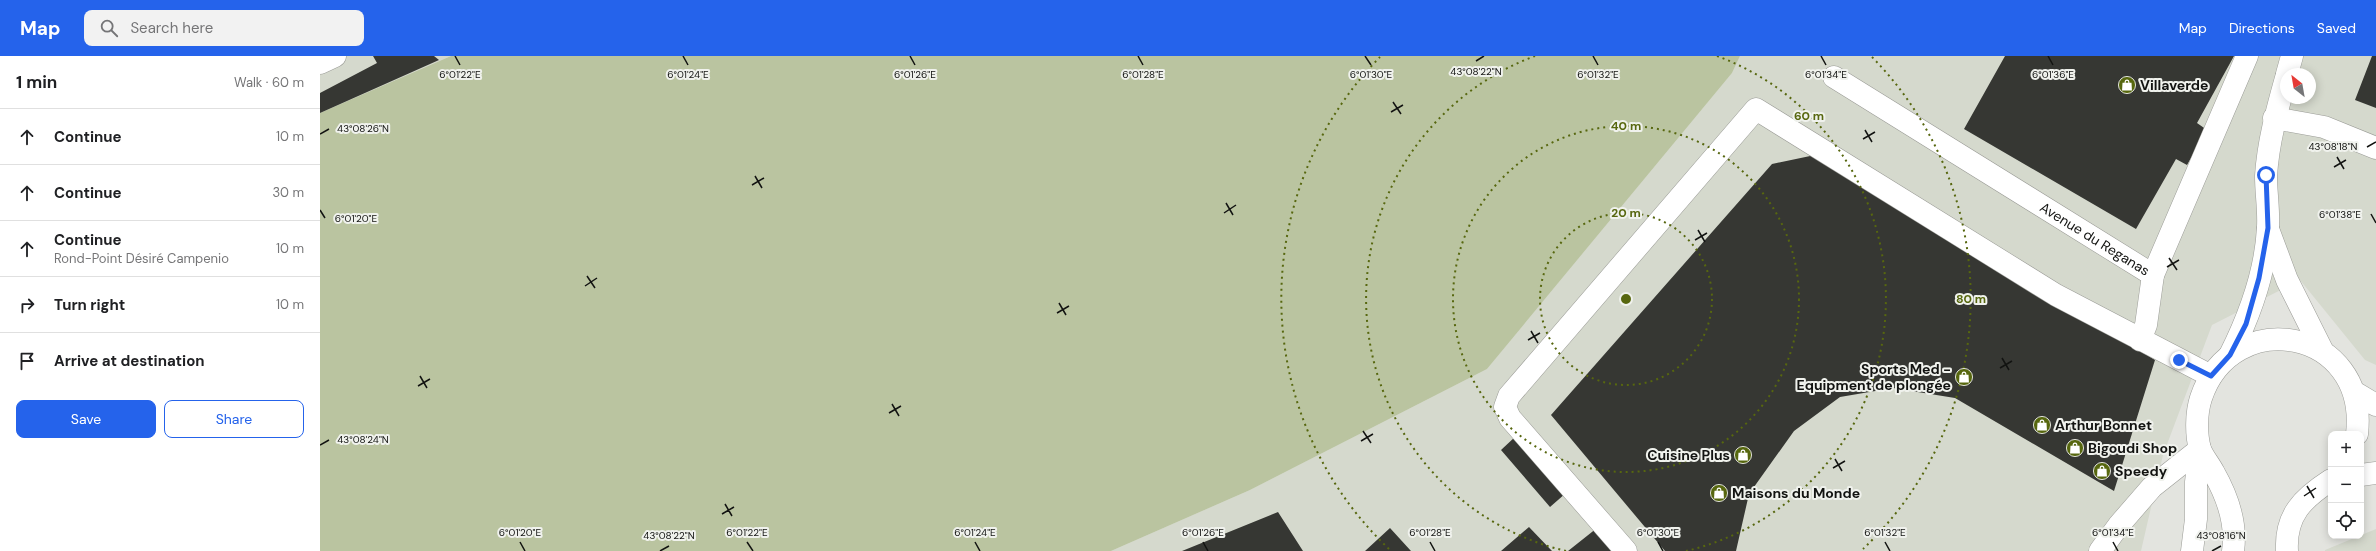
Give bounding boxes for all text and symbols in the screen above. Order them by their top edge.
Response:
search box [84,10,364,46]
text: Map [20,16,60,41]
icon: search [98,17,120,39]
text: Search here [130,18,213,38]
text: Map [2179,19,2207,37]
text: Directions [2229,19,2295,37]
text: Saved [2317,19,2356,37]
text: 43°08'22"N [1450,65,1502,78]
text: 6°01'22"E [439,68,481,81]
text: 6°01'24"E [667,68,709,81]
text: 6°01'26"E [894,68,936,81]
text: 6°01'28"E [1122,68,1164,81]
text: 6°01'30"E [1350,68,1393,81]
text: 6°01'32"E [1577,68,1619,81]
text: 6°01'34"E [1805,68,1847,81]
text: 6°01'36"E [2032,68,2074,81]
north arrow [2280,68,2316,104]
text: 1 min [16,71,57,93]
text: Walk · 60 m [234,74,304,91]
shop icon: Villaverde [2117,75,2137,95]
place label: Villaverde [2140,76,2208,94]
text: 60 m [1794,108,1824,124]
text: 40 m [1611,118,1641,134]
text: 43°08'26"N [337,122,389,135]
icon: ahead [16,126,38,148]
text: Continue [54,127,122,147]
text: 10 m [276,128,304,145]
text: 43°08'18"N [2309,140,2358,153]
route start [2257,166,2275,184]
icon: ahead [16,182,38,204]
text: Continue [54,183,122,203]
text: 30 m [272,184,304,201]
street label: Avenue du Reganas [2037,198,2153,280]
text: 20 m [1611,205,1641,221]
text: 6°01'38"E [2319,208,2361,221]
text: 6°01'20"E [335,212,378,225]
text: Continue [54,230,122,250]
icon: ahead [16,238,38,260]
text: 10 m [276,240,304,257]
text: Rond-Point Désiré Campenio [54,250,229,267]
text: 80 m [1956,291,1986,307]
centre of rings [1619,292,1633,306]
icon: right [16,294,38,316]
text: Turn right [54,295,125,315]
text: 10 m [276,296,304,313]
icon: arrive [16,350,38,372]
text: Arrive at destination [54,351,205,371]
route end [2170,351,2188,369]
place label: Sports Med - Equipment de plongée [1797,360,1951,394]
shop icon: Sports Med - Equipment de plongée [1954,367,1974,387]
button: Save [16,400,156,438]
button: Share [164,400,304,438]
shop icon: Arthur Bonnet [2032,415,2052,435]
place label: Arthur Bonnet [2055,416,2152,434]
map controls [2328,431,2364,539]
button: + [2328,431,2364,467]
text: 43°08'24"N [337,433,389,446]
shop icon: Bigoudi Shop [2065,438,2085,458]
place label: Bigoudi Shop [2088,439,2177,457]
shop icon: Cuisine Plus [1733,445,1753,465]
place label: Cuisine Plus [1647,446,1730,464]
shop icon: Speedy [2092,461,2112,481]
place label: Speedy [2115,462,2168,480]
button: − [2328,467,2364,503]
shop icon: Maisons du Monde [1709,483,1729,503]
place label: Maisons du Monde [1732,484,1860,502]
button: locate [2328,503,2364,539]
text: 6°01'20"E [499,526,542,539]
text: 6°01'22"E [726,526,768,539]
text: 6°01'24"E [954,526,996,539]
text: 6°01'26"E [1182,526,1224,539]
text: 6°01'28"E [1409,526,1451,539]
text: 6°01'30"E [1637,526,1680,539]
text: 6°01'32"E [1864,526,1906,539]
text: 6°01'34"E [2092,526,2134,539]
text: 43°08'22"N [643,529,695,542]
text: 43°08'16"N [2196,529,2246,542]

